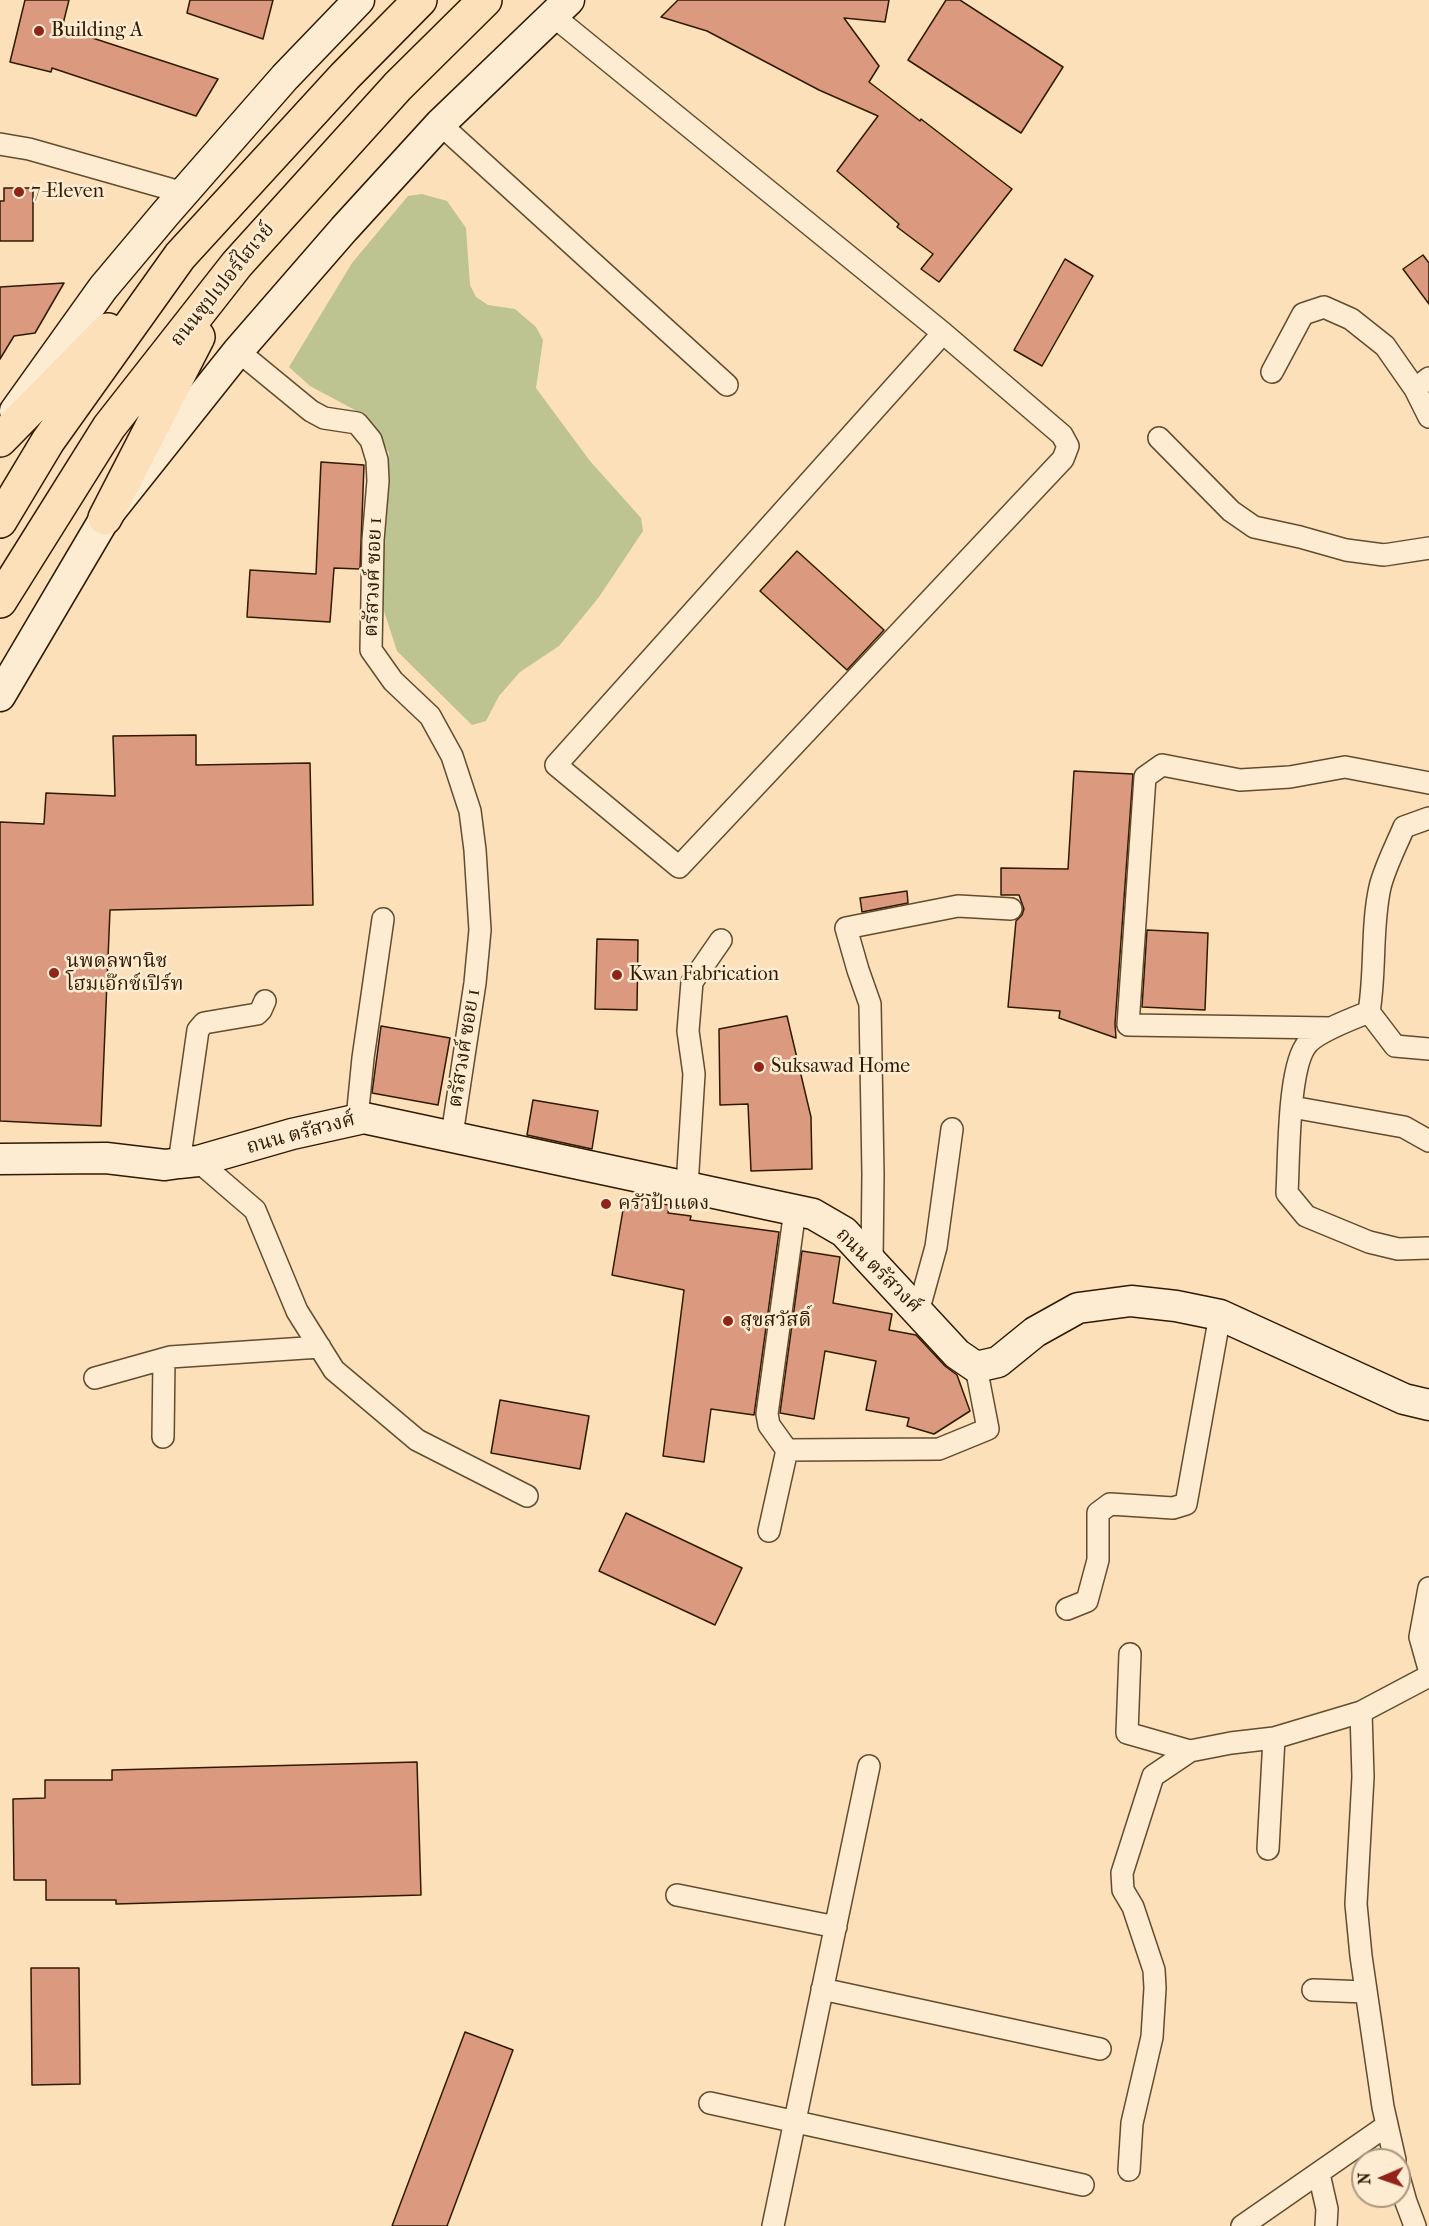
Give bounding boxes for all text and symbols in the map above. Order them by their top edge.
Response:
place label: Building A [51,19,143,43]
marker: Building A [32,24,46,38]
place label: 7-Eleven [31,180,104,204]
marker: 7-Eleven [12,185,26,199]
street label: ถนนซุปเปอร์ไฮเวย์ [166,218,280,352]
street label: ตรัสวงศ์ ซอย 1 [360,517,388,637]
place label: นพดลพานิช โฮมเอ๊กซ์เปิร์ท [66,950,184,997]
place label: Kwan Fabrication [629,963,779,987]
marker: นพดลพานิช โฮมเอ๊กซ์เปิร์ท [47,966,61,980]
marker: Kwan Fabrication [610,968,624,982]
street label: ตรัสวงศ์ ซอย 1 [444,987,486,1109]
place label: Suksawad Home [771,1055,910,1079]
marker: Suksawad Home [752,1060,766,1074]
street label: ถนน ตรัสวงศ์ [244,1108,358,1160]
place label: ครัวป้าแดง [618,1192,709,1216]
marker: ครัวป้าแดง [599,1197,613,1211]
street label: ถนน ตรัสวงศ์ [830,1223,926,1319]
place label: สุขสวัสดิ์ [740,1309,811,1333]
marker: สุขสวัสดิ์ [721,1314,735,1328]
north arrow [1351,2148,1411,2208]
text: N [1355,2172,1374,2185]

